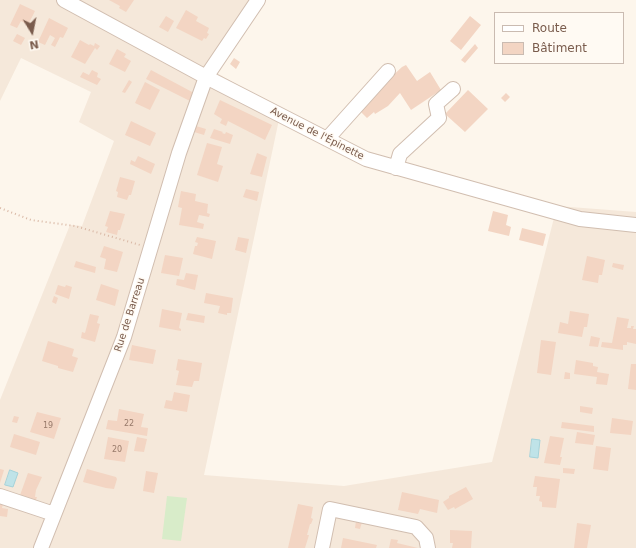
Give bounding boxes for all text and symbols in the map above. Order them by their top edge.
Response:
north arrow [12,12,52,52]
legend [494,12,624,64]
text: Route [532,21,567,35]
text: N [29,37,40,52]
text: Bâtiment [532,41,587,55]
street label: Avenue de l'Épinette [268,105,366,163]
street label: Rue de Barreau [112,276,148,354]
house number: 22 [124,419,134,429]
house number: 19 [43,421,53,431]
house number: 20 [112,445,122,455]

